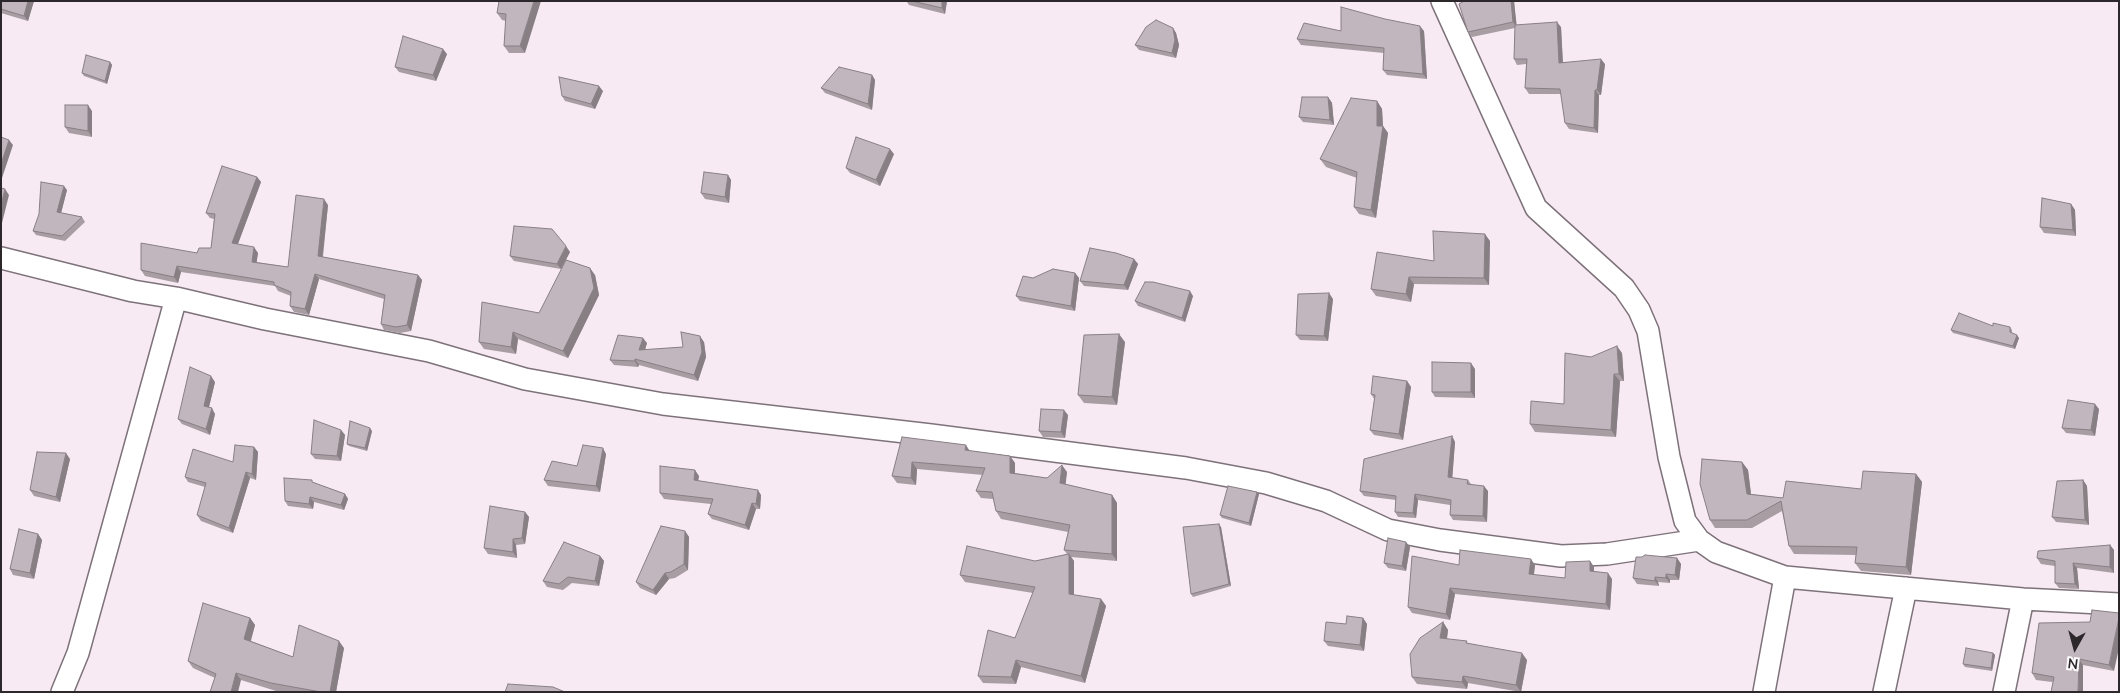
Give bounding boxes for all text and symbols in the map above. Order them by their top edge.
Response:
north arrow [2050,623,2100,673]
text: N [2067,653,2079,673]

